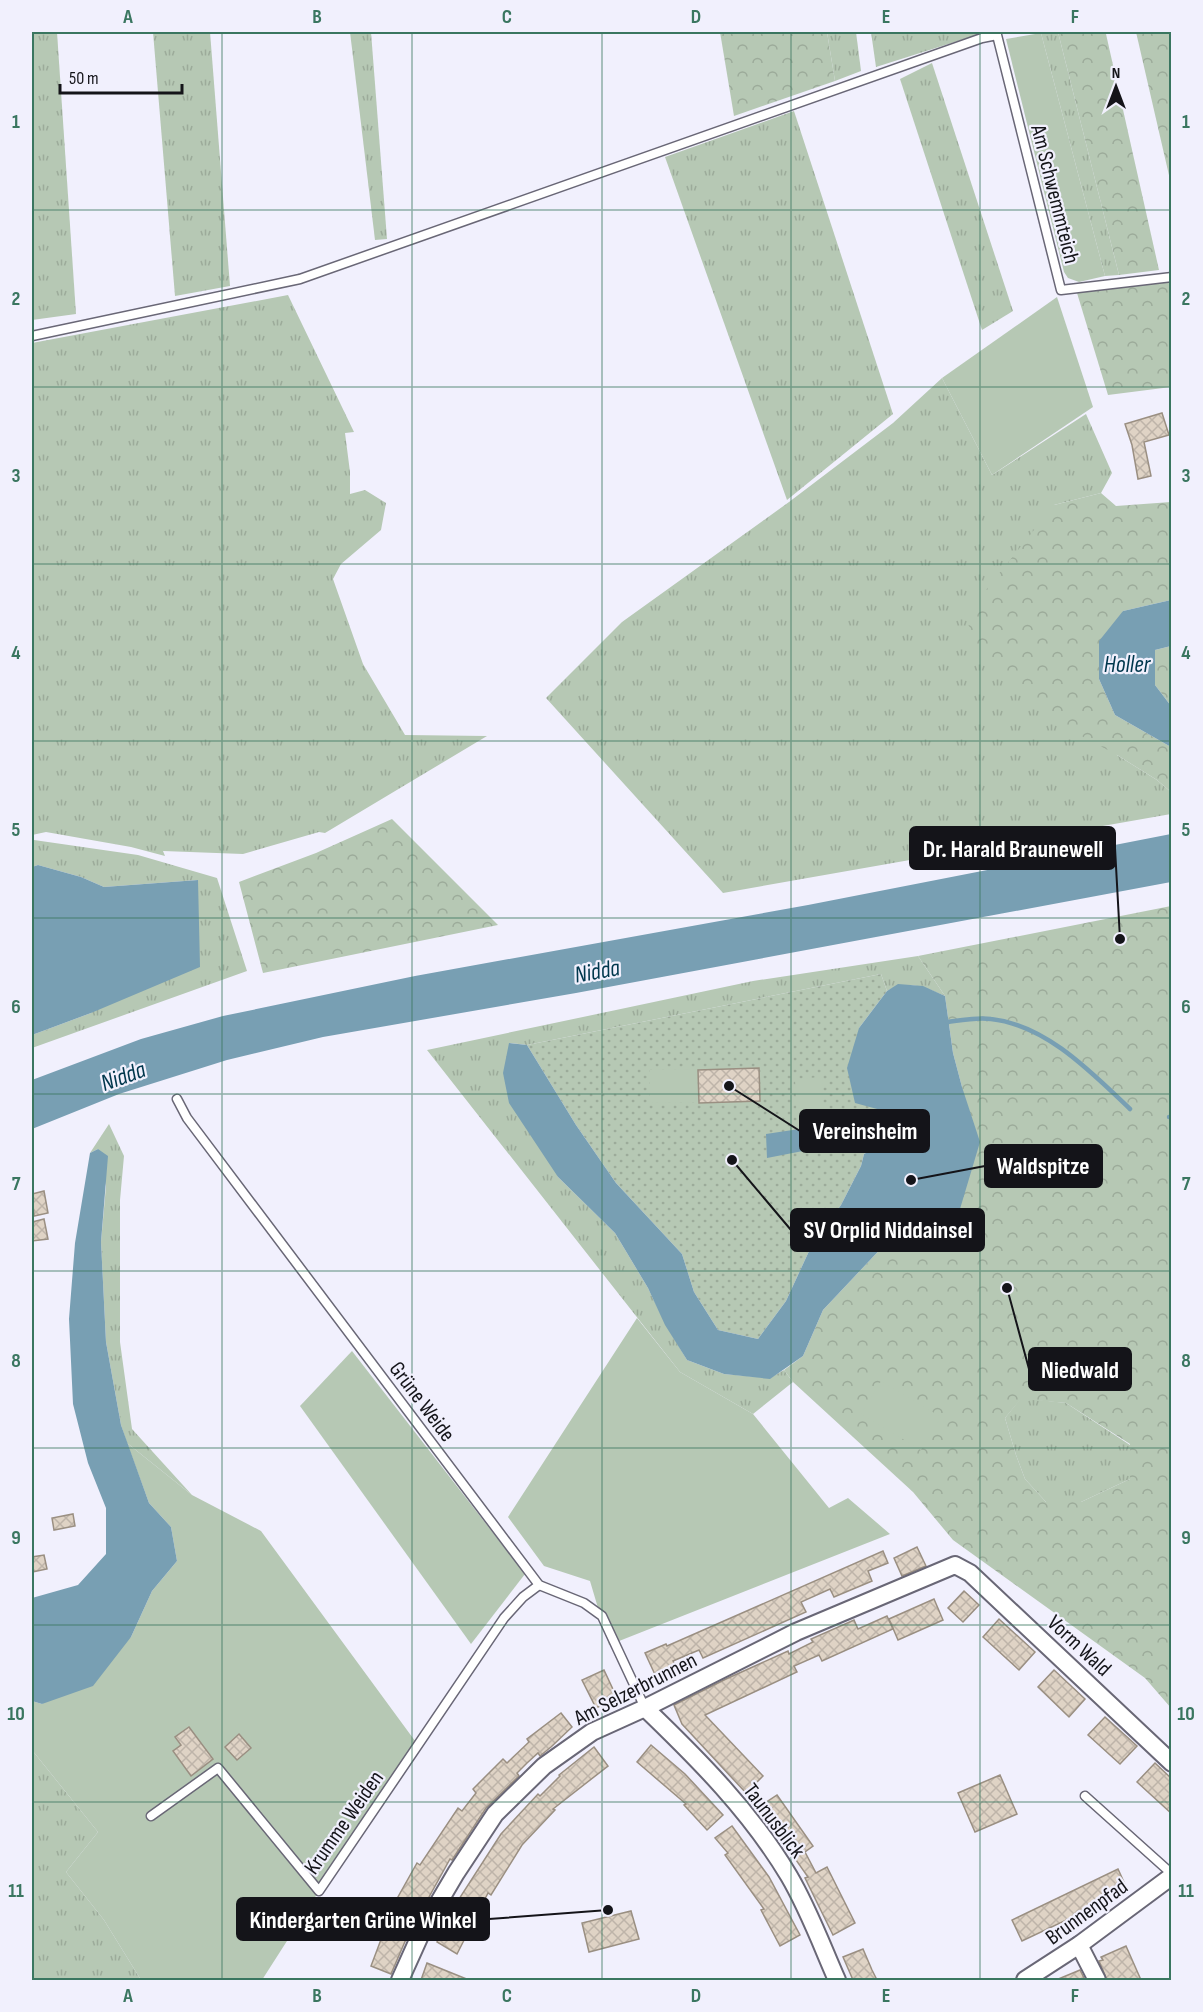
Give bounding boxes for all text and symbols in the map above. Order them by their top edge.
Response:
text: A [122,5,133,29]
text: B [312,5,322,29]
text: C [502,5,512,29]
text: D [691,5,701,29]
text: E [882,5,890,29]
text: F [1071,5,1079,29]
scale bar [60,57,182,95]
north arrow [1086,57,1146,117]
text: N [1112,64,1120,83]
text: 50 m [69,68,99,89]
text: 1 [12,110,20,134]
text: 1 [1182,110,1190,134]
street label: Am Schwemmteich [1024,121,1085,267]
text: 2 [12,287,20,311]
text: 2 [1182,287,1190,311]
text: 3 [12,464,21,488]
text: 3 [1182,464,1191,488]
text: 4 [11,641,21,665]
text: 4 [1181,641,1191,665]
water label: Holler [1104,650,1152,679]
text: 5 [12,818,21,842]
text: 5 [1182,818,1191,842]
callout: Dr. Harald Braunewell [910,827,1115,869]
text: Dr. Harald Braunewell [923,835,1103,864]
water label: Nidda [572,953,622,990]
text: 6 [11,995,21,1019]
text: 6 [1181,995,1191,1019]
water label: Nidda [97,1055,150,1098]
callout: Vereinsheim [800,1110,929,1152]
text: Vereinsheim [812,1117,918,1146]
callout: Waldspitze [985,1145,1102,1187]
text: Waldspitze [997,1152,1089,1181]
text: 7 [12,1172,21,1196]
text: 7 [1182,1172,1191,1196]
callout: SV Orplid Niddainsel [791,1209,984,1251]
text: SV Orplid Niddainsel [803,1216,973,1245]
callout: Niedwald [1029,1348,1131,1390]
text: 8 [11,1349,21,1373]
text: 8 [1181,1349,1191,1373]
text: Niedwald [1041,1356,1119,1385]
street label: Grüne Weide [383,1357,461,1447]
text: 9 [11,1526,21,1550]
text: 9 [1181,1526,1191,1550]
street label: Vorm Wald [1041,1610,1117,1682]
street label: Am Selzerbrunnen [569,1647,702,1732]
text: 10 [7,1702,25,1726]
text: 10 [1177,1702,1195,1726]
street label: Krumme Weiden [299,1766,390,1880]
street label: Taunusblick [737,1778,811,1864]
street label: Brunnenpfad [1040,1873,1133,1951]
text: 11 [8,1879,24,1903]
text: 11 [1178,1879,1194,1903]
callout: Kindergarten Grüne Winkel [237,1898,489,1940]
text: Kindergarten Grüne Winkel [249,1906,477,1935]
text: A [122,1984,133,2008]
text: B [312,1984,322,2008]
text: C [502,1984,512,2008]
text: D [691,1984,701,2008]
text: E [882,1984,890,2008]
text: F [1071,1984,1079,2008]

